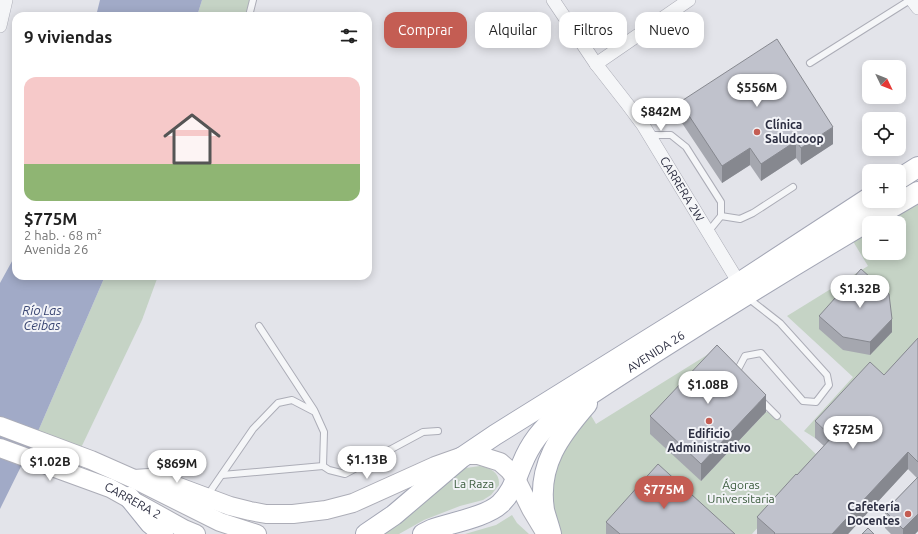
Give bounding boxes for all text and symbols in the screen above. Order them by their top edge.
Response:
chip: Comprar [384,12,467,48]
chip: Alquilar [475,12,551,48]
chip: Filtros [559,12,627,48]
chip: Nuevo [635,12,704,48]
icon: filters [338,25,360,47]
text: 9 viviendas [24,27,112,46]
north arrow [862,60,906,104]
map controls [862,60,906,260]
pin: $556M [729,74,785,108]
text: $556M [737,80,777,94]
pin: $842M [633,98,689,132]
icon: home [156,103,228,175]
text: $842M [641,104,681,118]
button: locate [862,112,906,156]
place label: Clínica Saludcoop [765,118,824,145]
marker: Clínica Saludcoop [752,127,762,137]
street label: CARRERA 2W [658,154,707,224]
button: + [862,164,906,208]
text: $775M [24,209,77,228]
button: − [862,216,906,260]
text: 2 hab. · 68 m² [24,228,102,242]
text: Avenida 26 [24,242,88,256]
pin: $1.32B [827,275,893,309]
text: $1.32B [839,281,881,295]
water label: Río Las Ceibas [22,303,62,332]
street label: AVENIDA 26 [624,328,687,375]
pin: $1.08B [675,371,741,405]
text: $1.08B [687,377,729,391]
marker: Edificio Administrativo [704,416,714,426]
pin: $725M [825,416,881,450]
text: $725M [833,422,873,436]
place label: Edificio Administrativo [667,427,751,454]
pin: $1.13B [334,446,400,480]
pin: $1.02B [17,448,83,482]
pin: $869M [149,450,205,484]
text: $1.13B [346,452,388,466]
text: $1.02B [29,454,71,468]
text: $869M [157,456,197,470]
pin: $775M [636,476,692,510]
park label: La Raza [454,477,494,490]
park label: Ágoras Universitaria [707,478,775,505]
street label: CARRERA 2 [103,480,163,521]
text: $775M [644,482,684,496]
place label: Cafetería Docentes [847,500,900,527]
marker: Cafetería Docentes [903,509,913,519]

